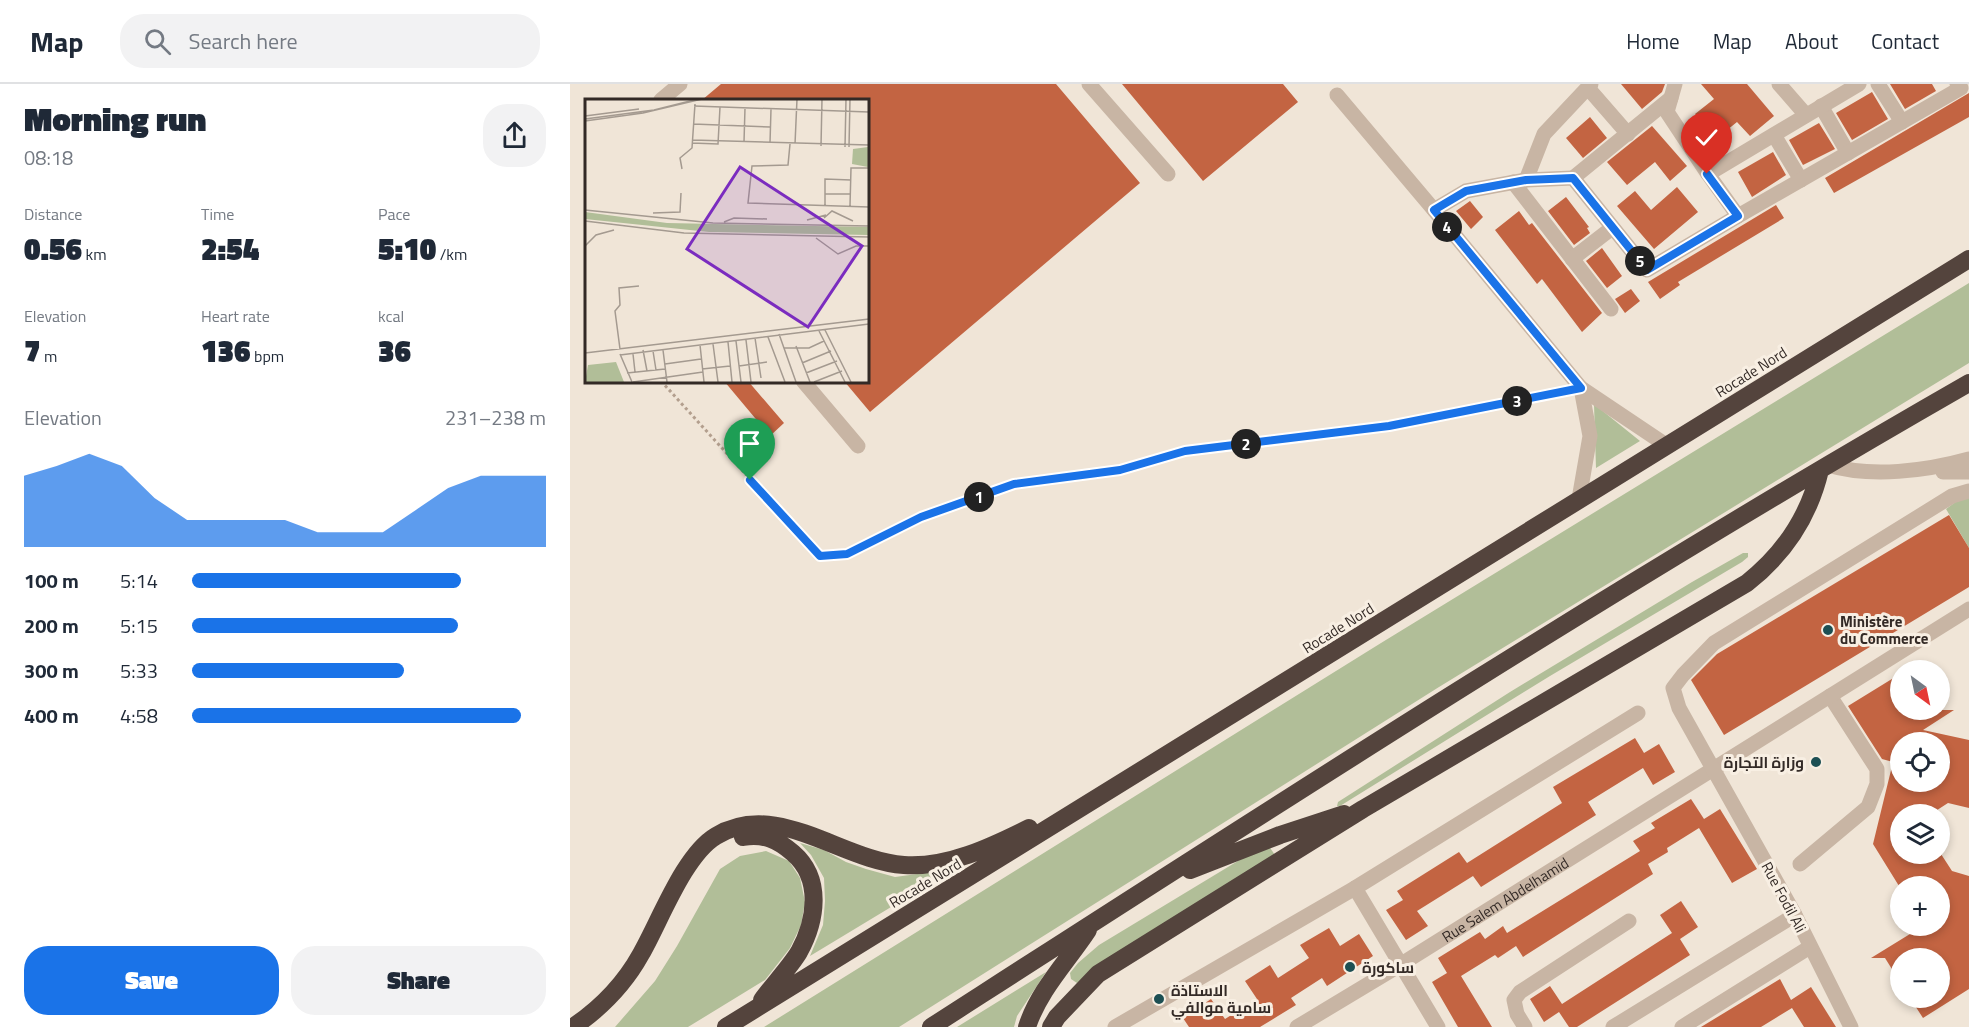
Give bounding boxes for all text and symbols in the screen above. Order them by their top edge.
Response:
search box [120,14,540,68]
text: Map [30,20,84,63]
text: Search here [189,24,298,58]
icon: search [141,25,174,58]
text: Home [1626,25,1680,57]
text: Map [1713,25,1752,57]
text: About [1785,25,1838,57]
text: Contact [1871,25,1939,57]
text: Morning run [24,94,206,144]
inset map [585,99,868,382]
button: share [483,104,546,167]
pin [1681,112,1732,174]
icon: check [1690,121,1723,154]
text: 08:18 [24,142,73,173]
text: Distance [24,202,82,226]
text: Time [201,202,234,226]
text: Pace [378,202,410,226]
pin: 4 [1432,212,1462,242]
text: 4 [1443,215,1451,239]
text: 0.56 [24,226,82,272]
text: 2:54 [201,226,259,272]
text: 5:10 [378,226,436,272]
text: km [82,242,107,266]
text: /km [436,242,467,266]
pin: 5 [1625,246,1655,276]
text: 5 [1636,249,1644,273]
text: Elevation [24,304,86,328]
text: Heart rate [201,304,270,328]
text: kcal [378,304,404,328]
text: 7 [24,328,41,374]
text: 136 [201,328,251,374]
text: 36 [378,328,411,374]
street label: Rocade Nord [1711,341,1791,403]
text: m [41,344,57,368]
text: bpm [251,344,284,368]
pin: 3 [1502,386,1532,416]
text: 3 [1513,389,1521,413]
text: Elevation [24,402,102,433]
text: 231–238 m [445,402,546,433]
pin [724,418,775,480]
icon: arrive [733,427,766,460]
pin: 2 [1231,429,1261,459]
text: 2 [1242,432,1250,456]
pin: 1 [964,482,994,512]
text: 1 [975,485,983,509]
text: 100 m [24,565,79,596]
text: 5:14 [120,565,158,596]
street label: Rocade Nord [1298,597,1378,659]
text: 200 m [24,610,79,641]
text: 5:15 [120,610,158,641]
place label: Ministère du Commerce [1840,610,1929,650]
marker: Ministère du Commerce [1821,623,1835,637]
text: 300 m [24,655,79,686]
text: 5:33 [120,655,158,686]
north arrow [1890,660,1950,720]
map controls [1890,660,1950,1008]
text: 400 m [24,700,79,731]
text: 4:58 [120,700,158,731]
button: locate [1890,732,1950,792]
place label: وزارة التجارة [1724,751,1804,774]
marker: وزارة التجارة [1809,755,1823,769]
button: layers [1890,804,1950,864]
street label: Rue Salem Abdelhamid [1437,851,1573,948]
street label: Rocade Nord [884,852,966,914]
street label: Rue Fodil Ali [1756,857,1812,937]
button: + [1890,876,1950,936]
button: Save [24,946,279,1015]
button: Share [291,946,546,1015]
button: − [1890,948,1950,1008]
place label: ساكورة [1362,956,1414,979]
marker: ساكورة [1343,960,1357,974]
place label: الاستاذة سامية موالفي [1171,979,1271,1020]
marker: الاستاذة سامية موالفي [1152,992,1166,1006]

